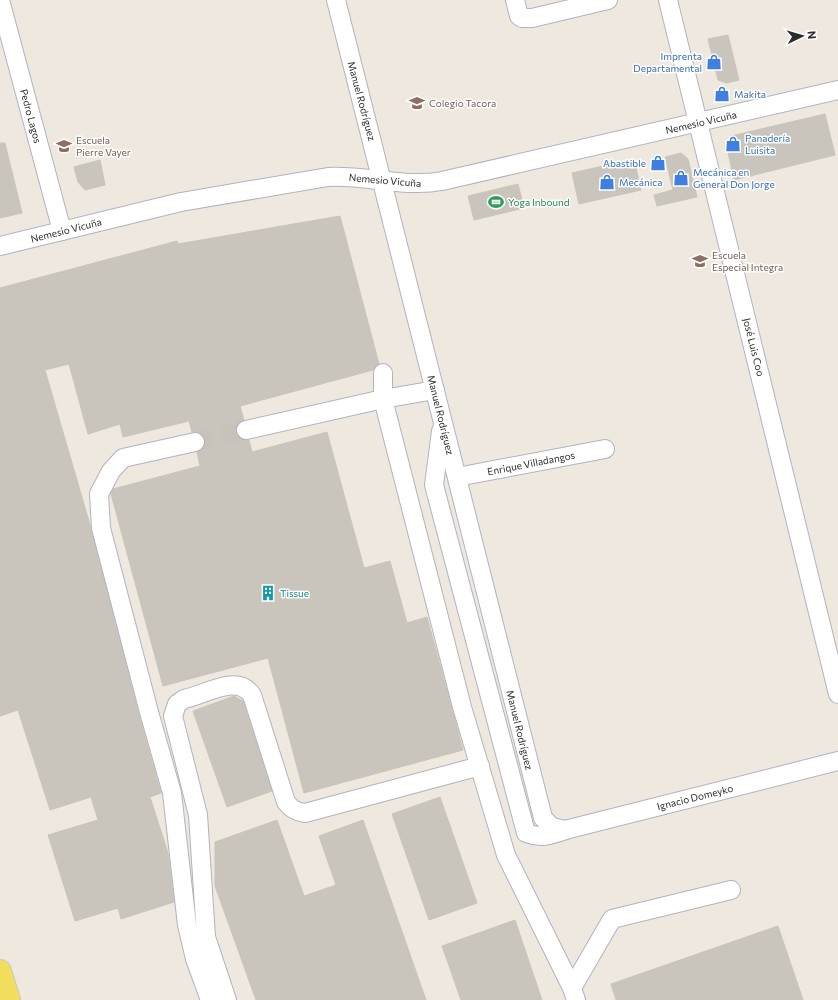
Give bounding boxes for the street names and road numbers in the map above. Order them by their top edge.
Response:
street label: Manuel Rodríguez [346,60,378,142]
street label: Pedro Lagos [18,88,44,145]
street label: Nemesio Vicuña [664,108,738,136]
street label: Nemesio Vicuña [348,171,422,189]
street label: Nemesio Vicuña [29,215,103,245]
street label: José Luis Coo [741,317,767,377]
street label: Manuel Rodríguez [425,374,457,456]
street label: Enrique Villadangos [486,449,576,477]
street label: Manuel Rodríguez [504,689,536,771]
street label: Ignacio Domeyko [656,782,734,812]

